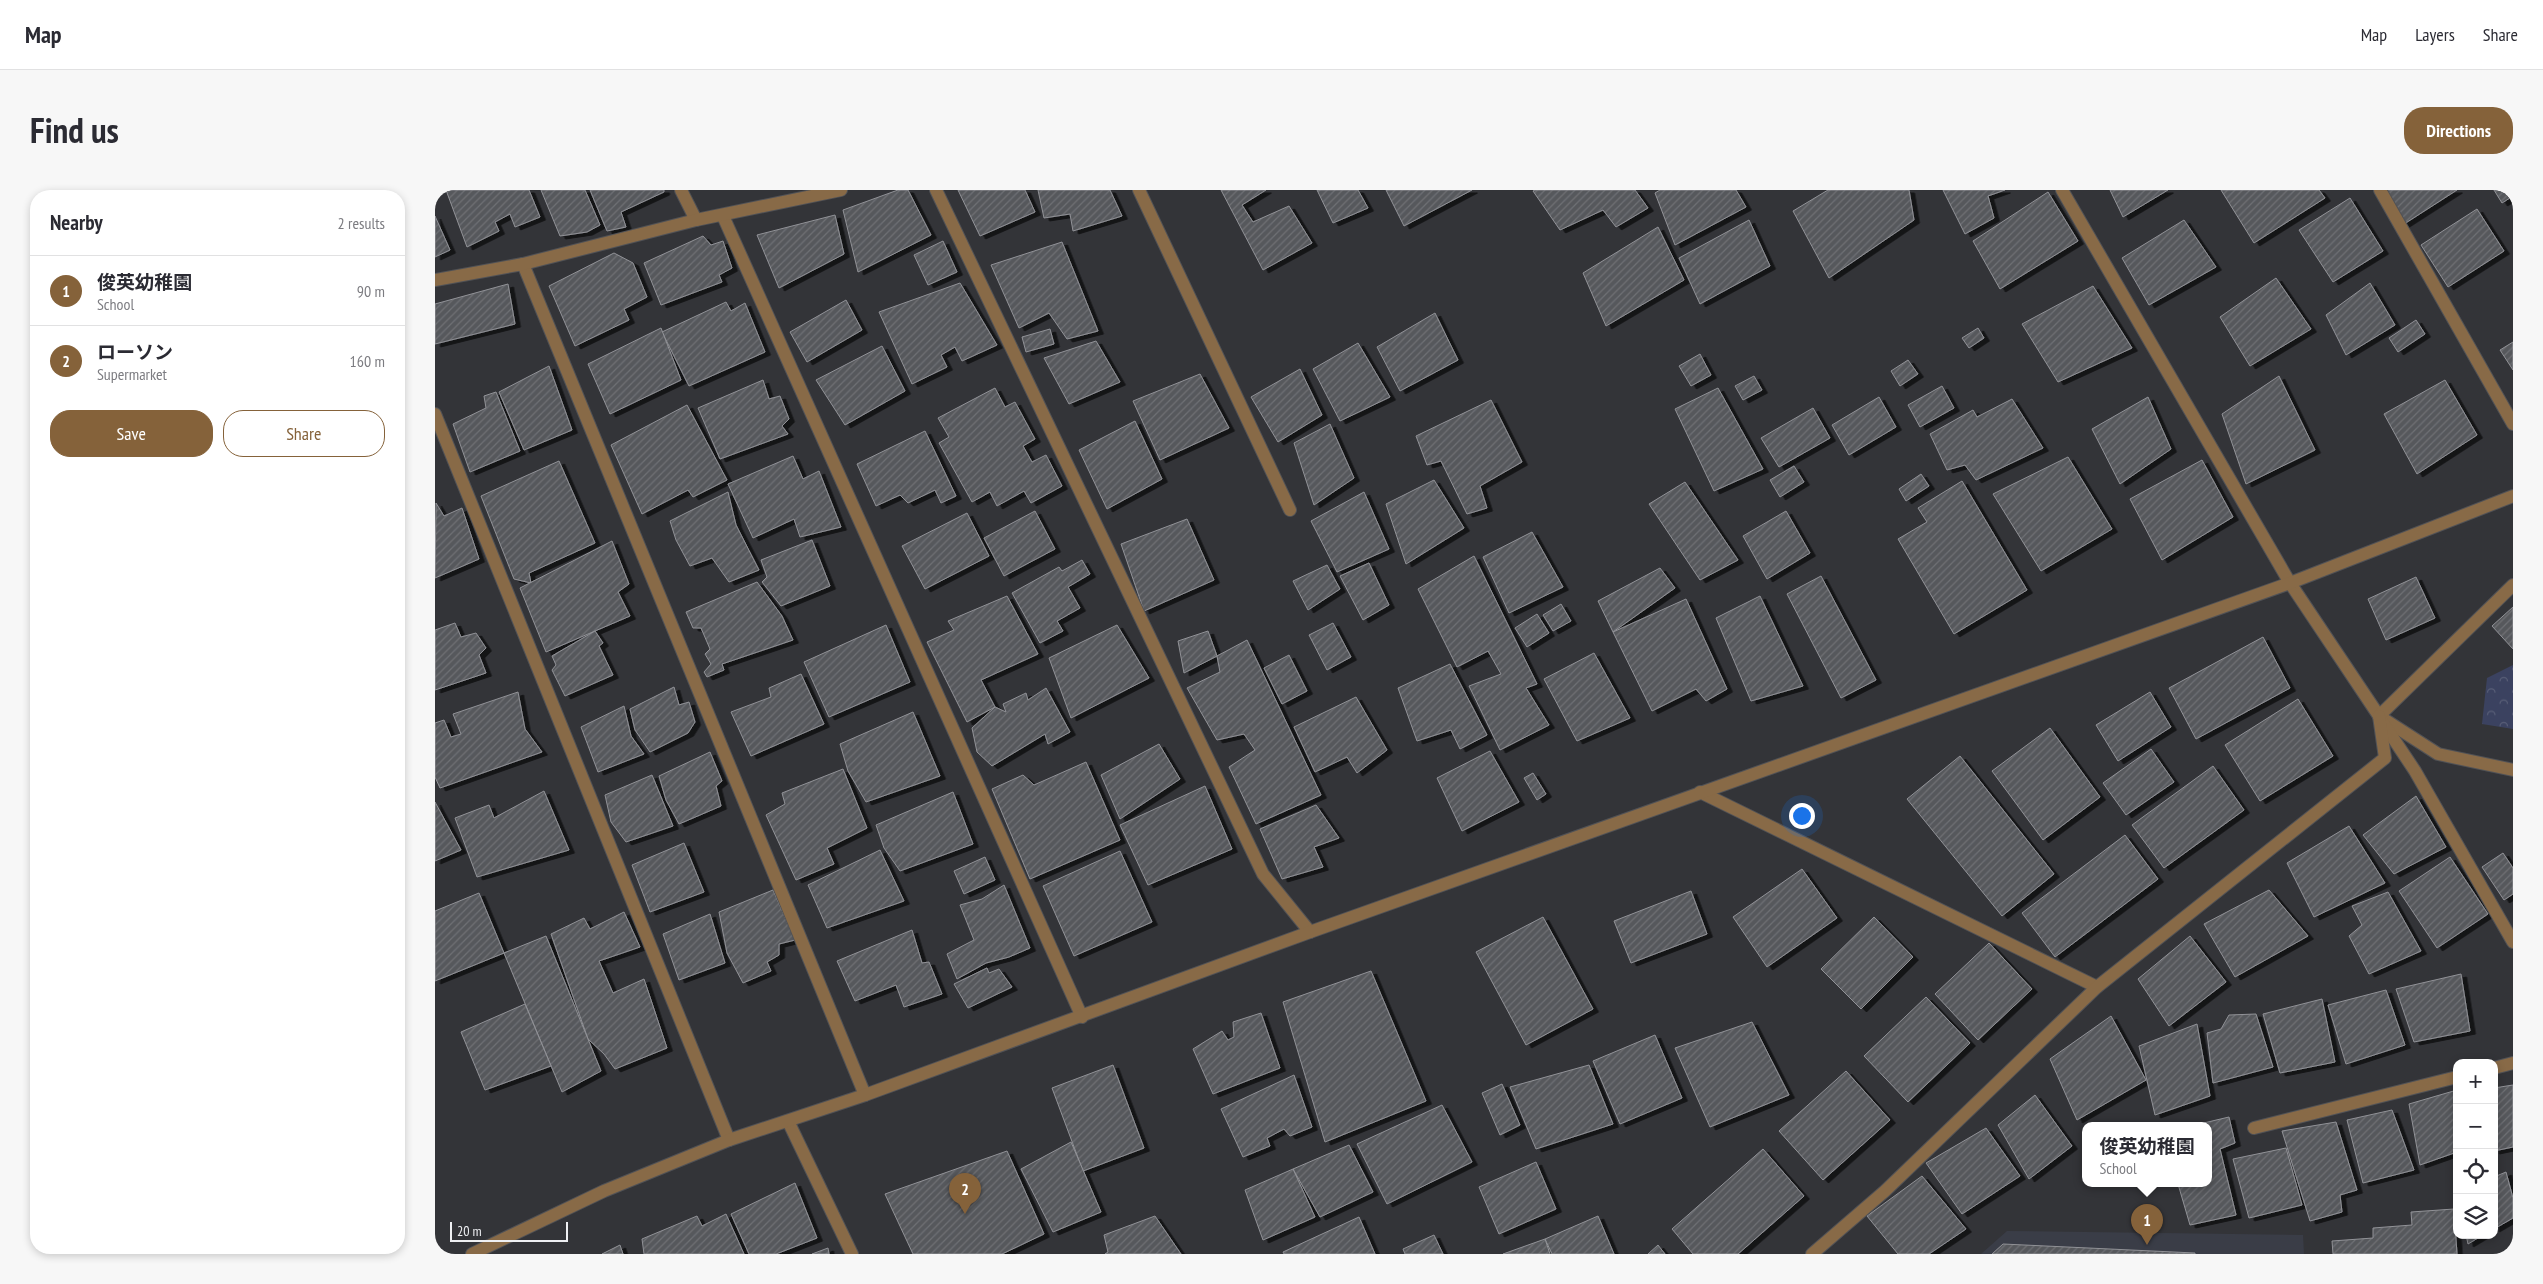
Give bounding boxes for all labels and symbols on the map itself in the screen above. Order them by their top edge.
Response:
your location [1789,803,1815,829]
pin: 2 [949,1173,981,1214]
pin: 1 [2131,1204,2163,1245]
scale bar [450,1219,567,1242]

